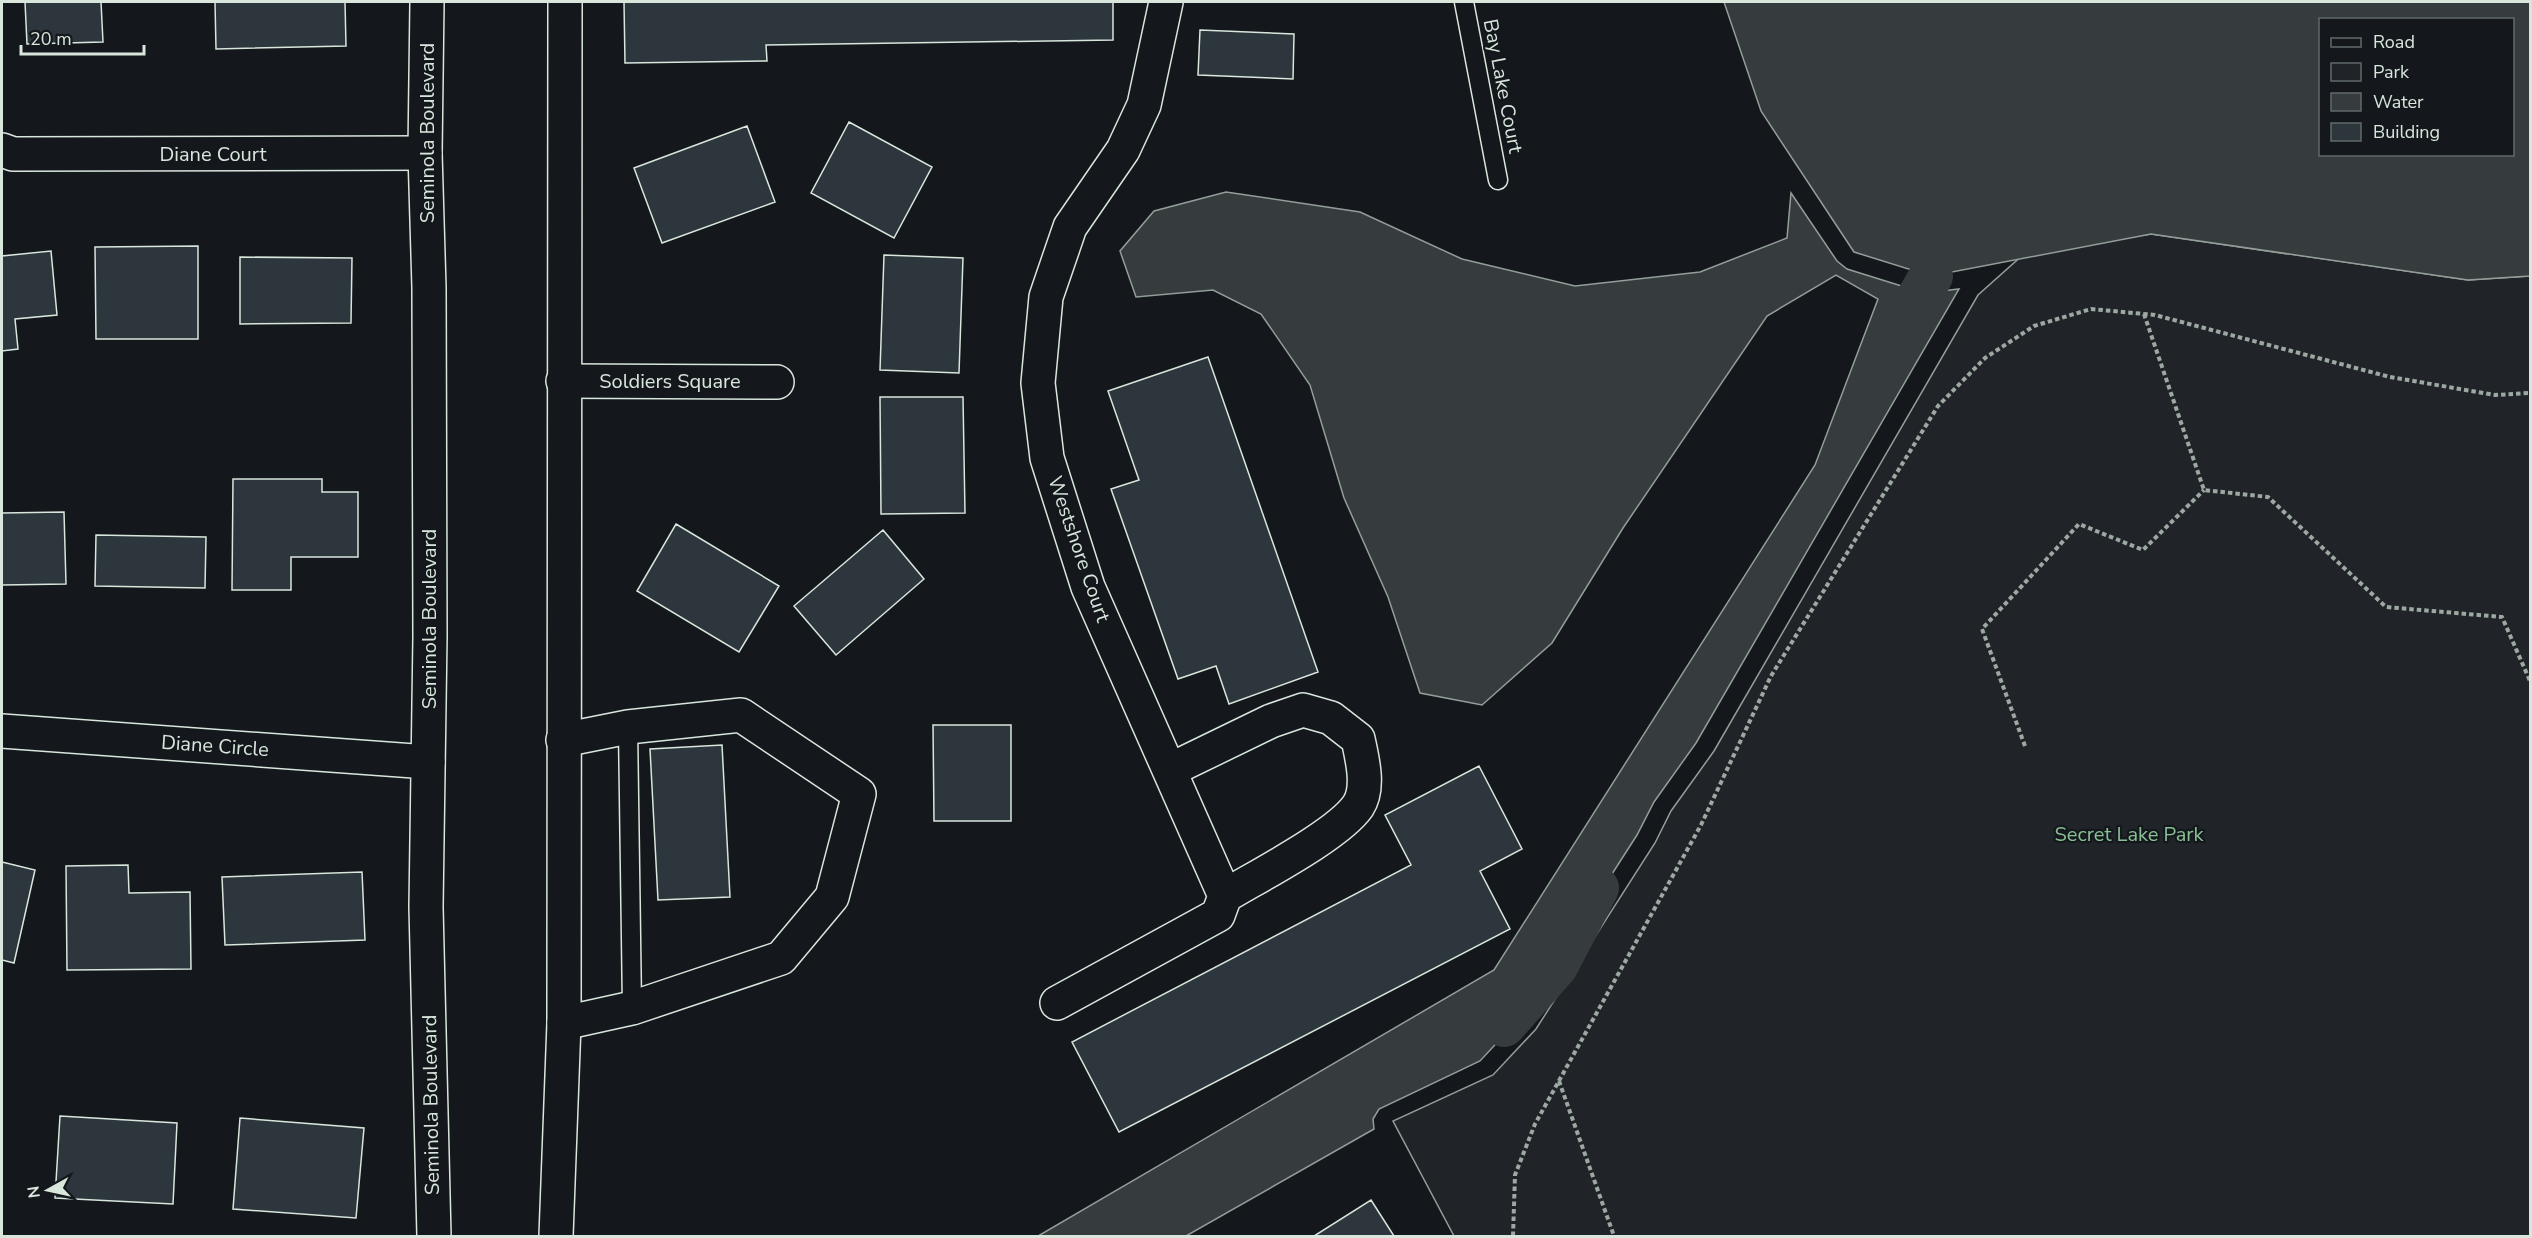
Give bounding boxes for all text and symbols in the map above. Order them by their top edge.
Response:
street label: Bay Lake Court [1477,17,1529,156]
scale bar [21,18,144,56]
legend [2319,18,2514,156]
text: 20 m [30,27,72,51]
text: Road [2373,30,2415,54]
street label: Seminola Boulevard [414,43,441,223]
text: Park [2373,60,2410,84]
text: Water [2373,90,2424,114]
text: Building [2373,120,2440,144]
street label: Diane Court [159,141,268,168]
street label: Soldiers Square [599,368,741,395]
street label: Westshore Court [1041,472,1117,627]
street label: Seminola Boulevard [416,529,443,709]
street label: Diane Circle [160,729,270,763]
park label: Secret Lake Park [2055,821,2204,848]
street label: Seminola Boulevard [416,1015,446,1195]
north arrow [18,1160,78,1220]
text: N [22,1184,46,1199]

